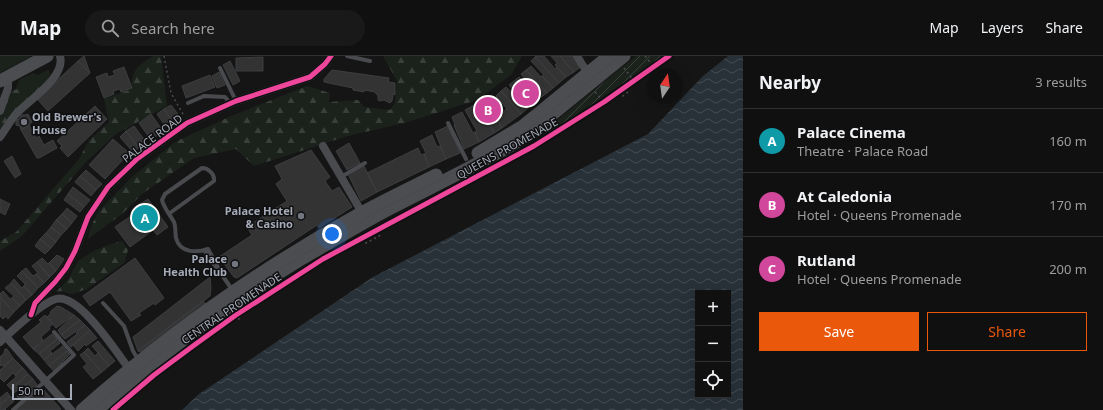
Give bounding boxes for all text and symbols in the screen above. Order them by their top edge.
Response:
search box [85,10,365,46]
text: Map [20,15,61,41]
icon: search [99,17,121,39]
text: Search here [131,18,215,38]
text: Map [930,18,959,37]
text: Layers [981,18,1023,37]
text: Share [1045,18,1083,37]
north arrow [647,68,683,104]
text: Nearby [759,71,821,94]
text: 3 results [1035,73,1087,91]
pin: C [513,78,539,108]
pin: B [475,95,501,125]
place label: Old Brewer's House [32,109,102,137]
street label: PALACE ROAD [119,110,185,166]
street label: QUEENS PROMENADE [454,114,560,182]
marker: Old Brewer's House [19,117,29,127]
text: Palace Cinema [797,122,906,142]
text: A [768,132,777,150]
text: 160 m [1049,132,1087,150]
text: Theatre · Palace Road [797,142,928,160]
text: At Caledonia [797,186,892,206]
text: B [768,196,776,214]
text: 170 m [1049,196,1087,214]
pin: A [132,203,158,233]
place label: Palace Hotel & Casino [225,203,293,231]
text: Hotel · Queens Promenade [797,206,962,224]
marker: Palace Hotel & Casino [296,211,306,221]
your location [322,224,342,244]
text: Rutland [797,250,856,270]
place label: Palace Health Club [163,251,227,279]
marker: Palace Health Club [230,259,240,269]
text: C [768,260,776,278]
text: 200 m [1049,260,1087,278]
street label: CENTRAL PROMENADE [178,269,284,347]
text: Hotel · Queens Promenade [797,270,962,288]
map controls [695,290,731,398]
button: + [695,290,731,326]
button: Save [759,312,919,351]
button: Share [927,312,1087,351]
button: − [695,326,731,362]
button: locate [695,362,731,398]
scale bar [12,382,72,401]
text: 50 m [18,383,44,398]

